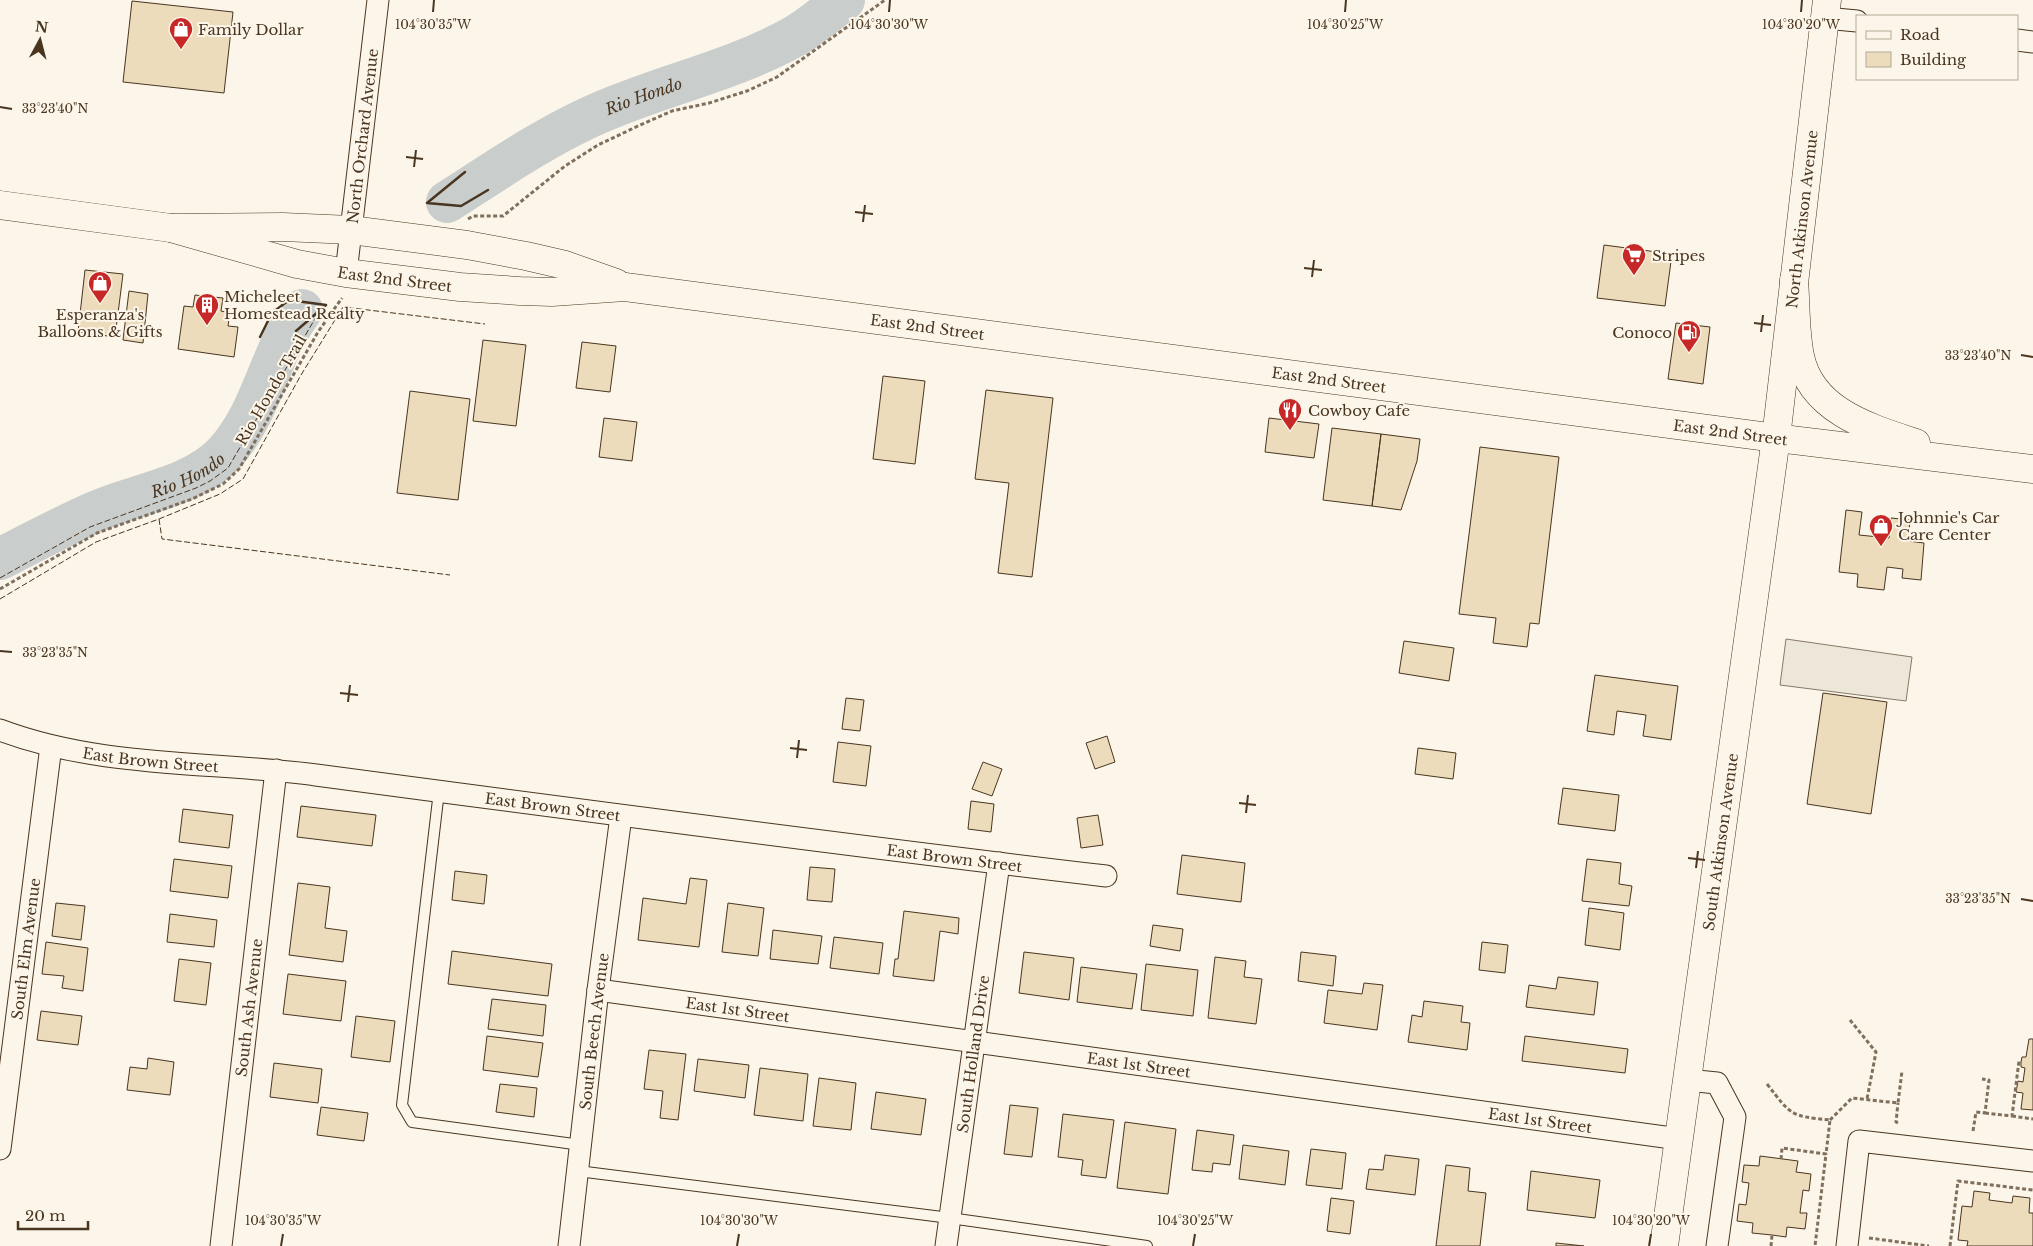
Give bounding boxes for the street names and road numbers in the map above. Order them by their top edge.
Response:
street label: North Orchard Avenue [342,47,382,225]
street label: North Atkinson Avenue [1782,129,1821,309]
street label: East 2nd Street [336,262,453,295]
street label: East 2nd Street [869,310,986,344]
street label: Rio Hondo Trail [232,331,311,449]
street label: East 2nd Street [1271,362,1388,396]
street label: East 2nd Street [1672,415,1789,449]
street label: East Brown Street [81,743,220,776]
street label: South Atkinson Avenue [1698,752,1742,932]
street label: East Brown Street [484,788,622,825]
street label: East Brown Street [885,840,1024,876]
street label: South Elm Avenue [7,877,44,1021]
street label: South Ash Avenue [231,937,266,1078]
street label: South Beech Avenue [575,952,612,1111]
street label: South Holland Drive [952,974,993,1134]
street label: East 1st Street [685,993,791,1026]
street label: East 1st Street [1086,1048,1192,1081]
street label: East 1st Street [1487,1103,1594,1136]

